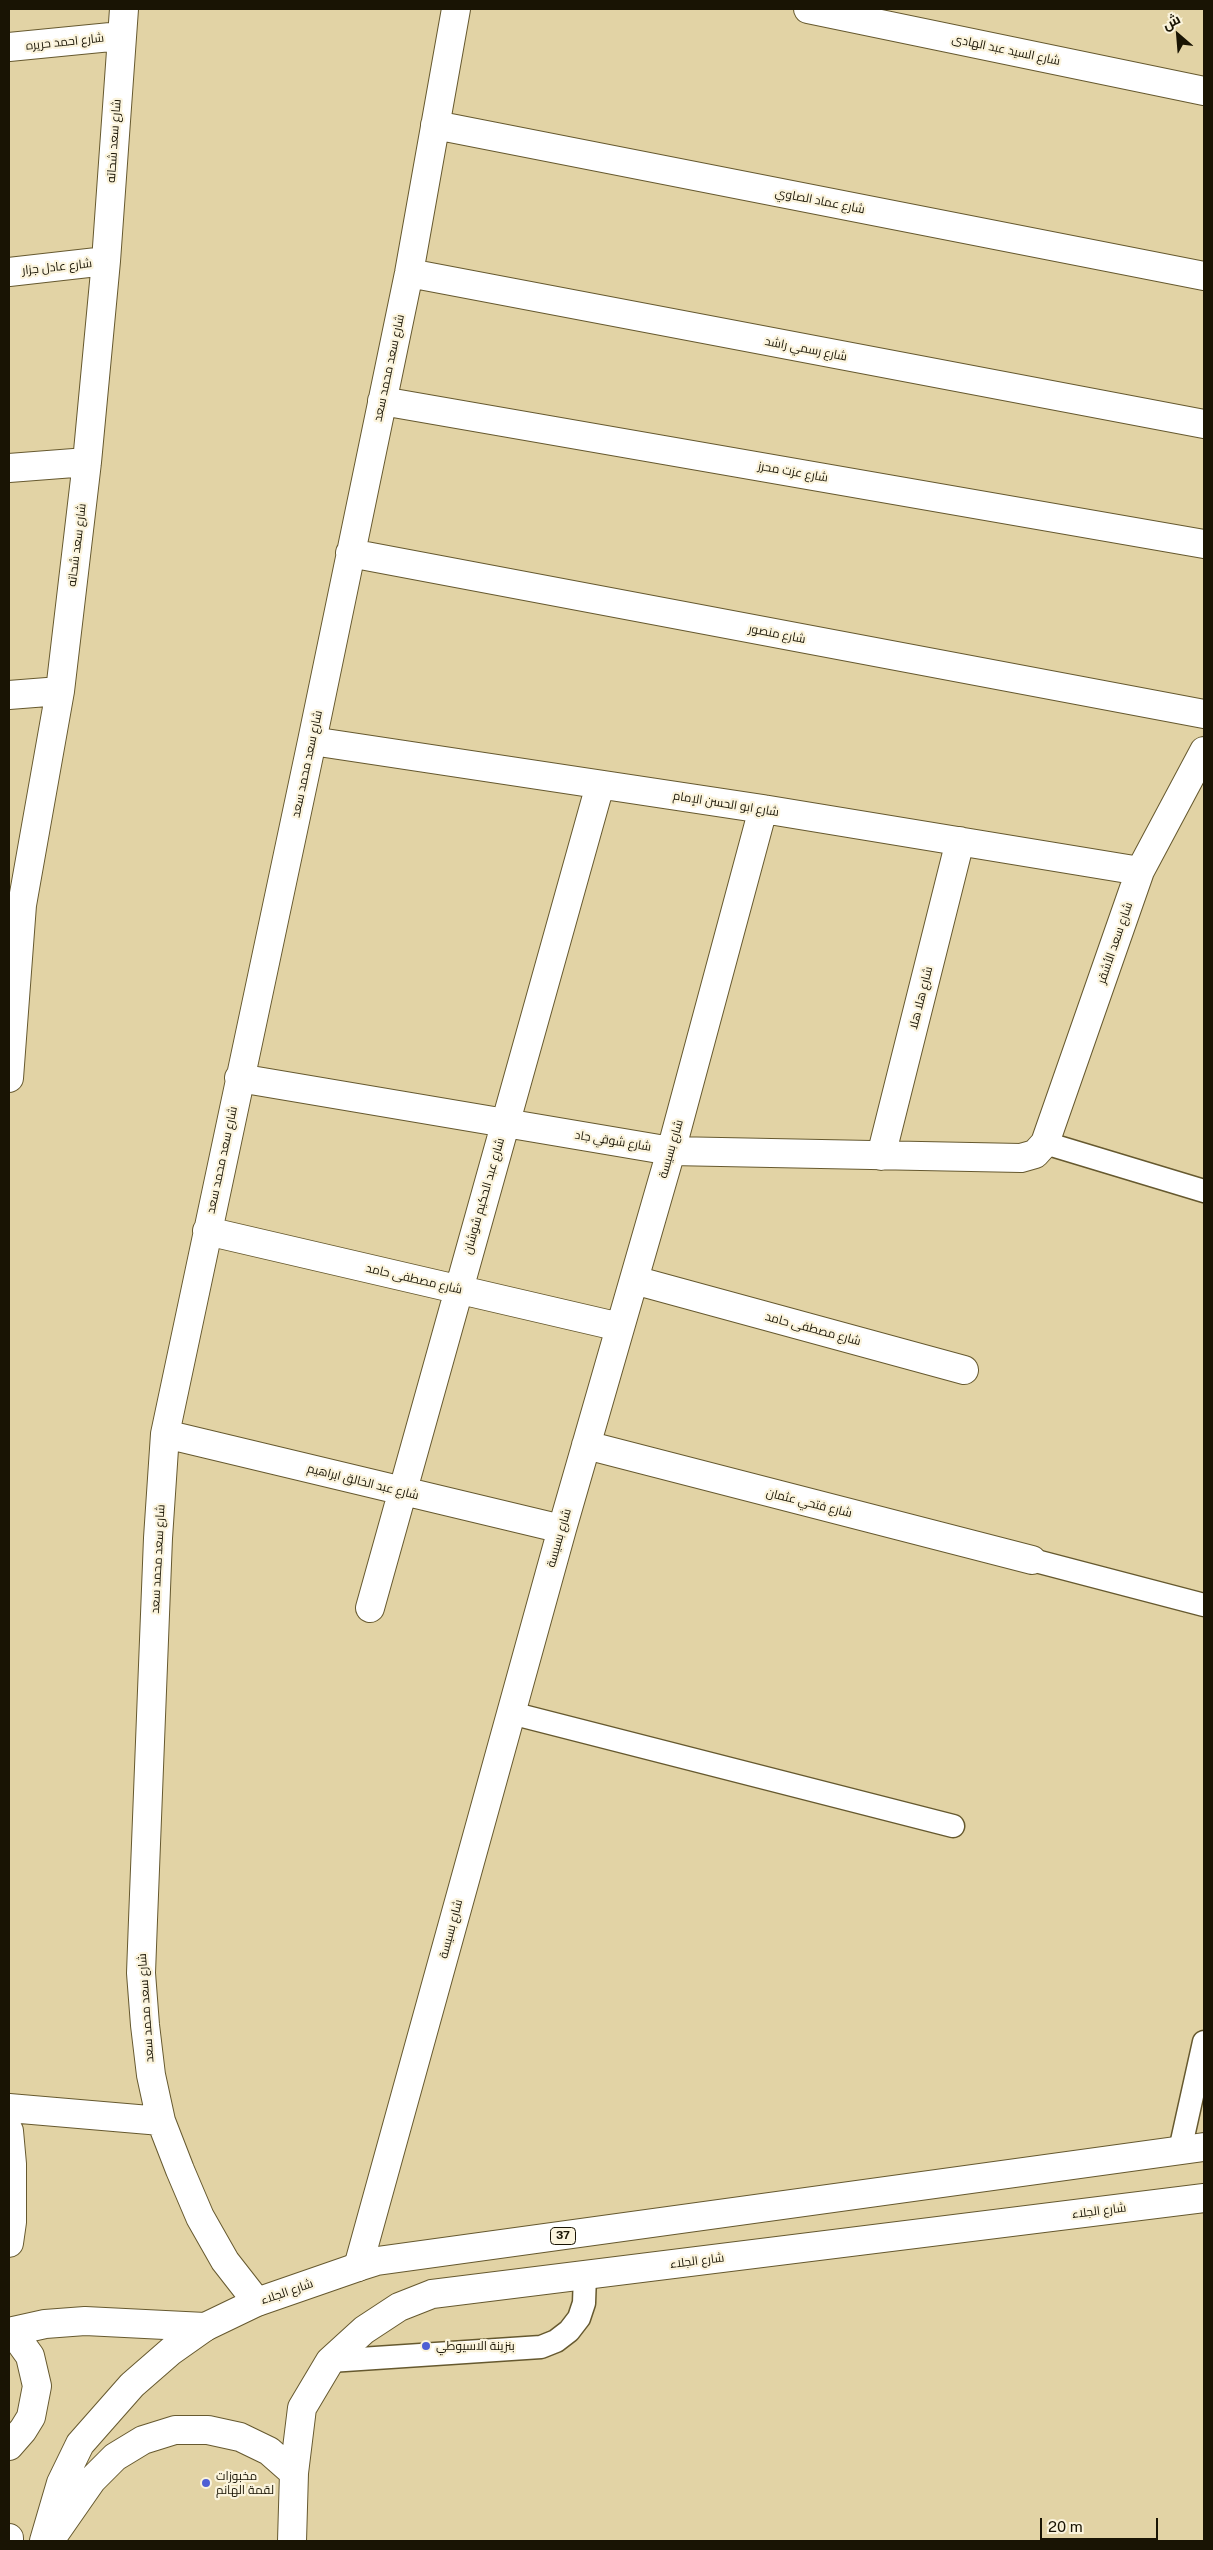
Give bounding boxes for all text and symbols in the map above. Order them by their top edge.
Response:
north arrow [1153,10,1203,60]
text: ش [1160,10,1183,33]
street label: شارع احمد حريره [25,31,105,53]
street label: شارع السيد عبد الهادى [951,31,1061,69]
street label: شارع سعد شحاته [104,99,124,183]
street label: شارع عماد الصاوي [774,185,866,217]
street label: شارع عادل جزار [21,256,93,278]
street label: شارع سعد محمد سعد [371,313,407,423]
street label: شارع رسمي راشد [764,334,848,364]
street label: شارع عزت محرز [757,459,829,485]
street label: شارع سعد شحاته [65,502,89,588]
street label: شارع منصور [747,621,807,647]
street label: شارع سعد محمد سعد [289,709,325,819]
street label: شارع ابو الحسن الإمام [672,788,780,820]
street label: شارع سعد الأشقر [1094,900,1136,986]
street label: شارع هلا هلا [906,965,936,1031]
street label: شارع سعد محمد سعد [204,1105,240,1215]
street label: شارع بسيسة [656,1118,686,1180]
street label: شارع شوقي جاد [574,1128,652,1154]
street label: شارع عبد الحكيم شوشان [460,1136,508,1256]
street label: شارع مصطفى حامد [364,1261,464,1297]
street label: شارع مصطفى حامد [764,1309,862,1349]
street label: شارع عبد الخالق ابراهيم [306,1461,420,1503]
street label: شارع فتحي عثمان [765,1485,853,1521]
street label: شارع سعد محمد سعد [148,1504,168,1614]
street label: شارع بسيسة [544,1507,574,1569]
street label: شارع بسيسة [436,1898,466,1960]
street label: شارع سعد محمد سعد [135,1953,157,2063]
street label: شارع الجلاء [1071,2201,1127,2221]
road number: 37 [550,2228,576,2244]
street label: شارع الجلاء [669,2251,725,2271]
street label: شارع الجلاء [259,2276,315,2308]
place label: بنزينة الاسيوطي [436,2339,515,2353]
marker: بنزينة الاسيوطي [420,2340,432,2352]
place label: مخبوزات لقمة الهانم [216,2469,274,2497]
marker: مخبوزات لقمة الهانم [200,2477,212,2489]
scale bar [1043,2508,1160,2540]
text: 20 m [1048,2518,1083,2535]

